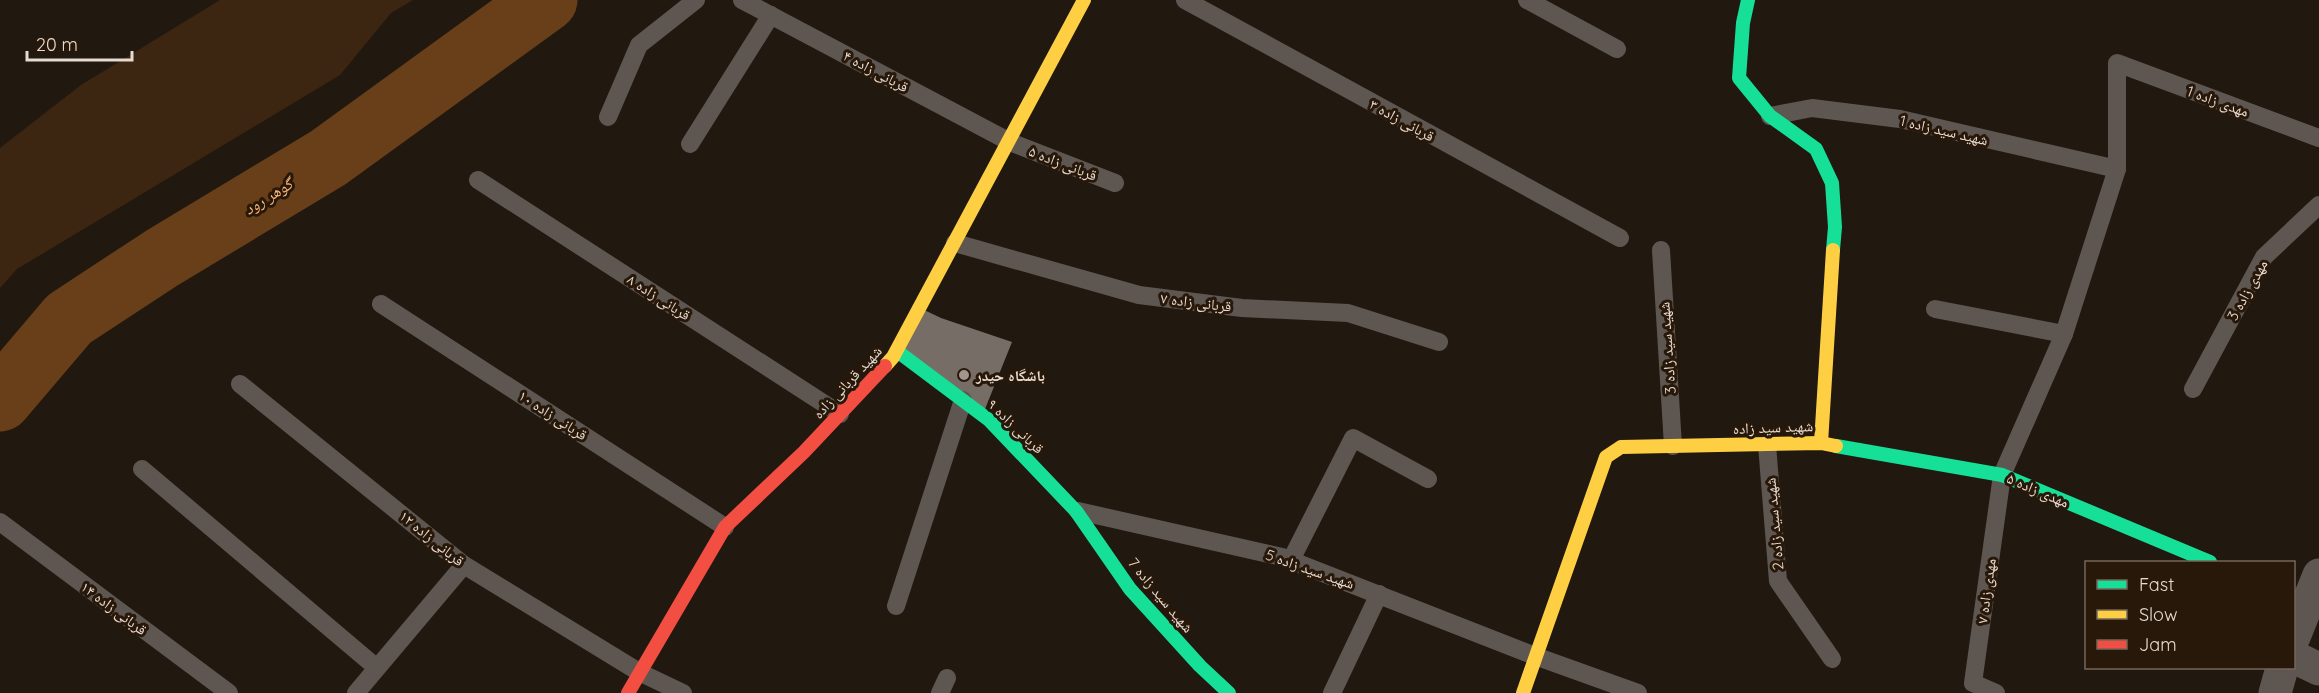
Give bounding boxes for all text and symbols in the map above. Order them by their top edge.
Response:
scale bar [27,24,132,62]
text: 20 m [36,33,78,56]
street label: قربانی زاده ۴ [840,46,912,97]
street label: مهدی زاده 1 [2184,81,2252,122]
street label: قربانی زاده ۳ [1366,94,1438,146]
street label: شهید سید زاده 1 [1898,111,1990,149]
street label: قربانی زاده ۵ [1026,141,1100,186]
water label: گوهر رود [240,171,299,219]
street label: مهدی زاده 3 [2223,256,2272,324]
street label: قربانی زاده ۸ [623,270,694,325]
street label: قربانی زاده ۷ [1159,288,1233,317]
street label: شهید سید زاده 3 [1654,301,1680,395]
street label: شهید قربانی زاده [808,342,886,423]
place label: باشگاه حیدر [975,366,1045,385]
marker: باشگاه حیدر [957,368,971,382]
street label: قربانی زاده ۱۰ [515,386,591,445]
street label: قربانی زاده ۹ [983,394,1048,458]
street label: شهید سید زاده [1733,416,1814,438]
street label: مهدی زاده ۵ [2004,468,2072,513]
street label: شهید سید زاده 2 [1760,477,1788,571]
street label: قربانی زاده ۱۲ [395,506,468,571]
street label: شهید سید زاده 5 [1263,545,1357,593]
street label: شهید سید زاده 7 [1124,554,1198,637]
street label: مهدی زاده ۷ [1972,557,2001,625]
legend [2085,561,2295,669]
text: Fast [2139,573,2174,596]
street label: قربانی زاده ۱۴ [77,577,151,640]
text: Slow [2139,603,2177,626]
text: Jam [2139,633,2177,656]

